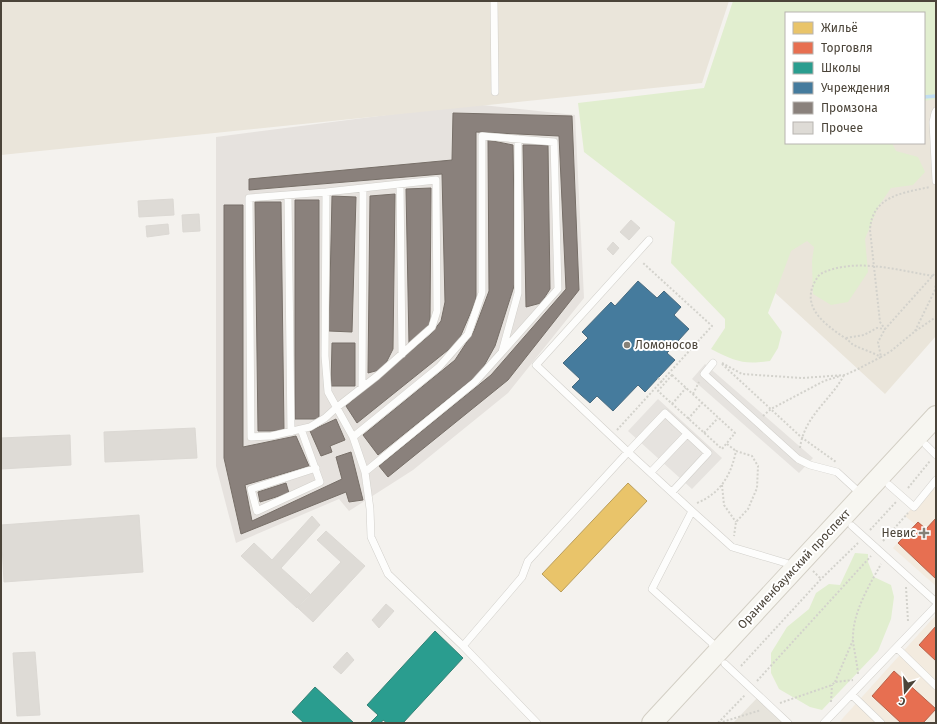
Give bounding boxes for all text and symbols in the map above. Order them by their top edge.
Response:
legend [785,12,925,144]
text: Жильё [821,21,858,35]
text: Торговля [821,41,873,55]
text: Школы [821,61,861,75]
text: Учреждения [821,81,890,95]
text: Промзона [821,101,878,115]
text: Прочее [821,121,863,135]
place label: Ломоносов [635,338,699,352]
marker: Ломоносов [622,340,632,350]
street label: Ораниенбаумский проспект [735,506,854,632]
place label: Невис [882,526,916,540]
marker: Невис [919,528,929,538]
north arrow [885,672,925,712]
text: С [896,694,907,708]

